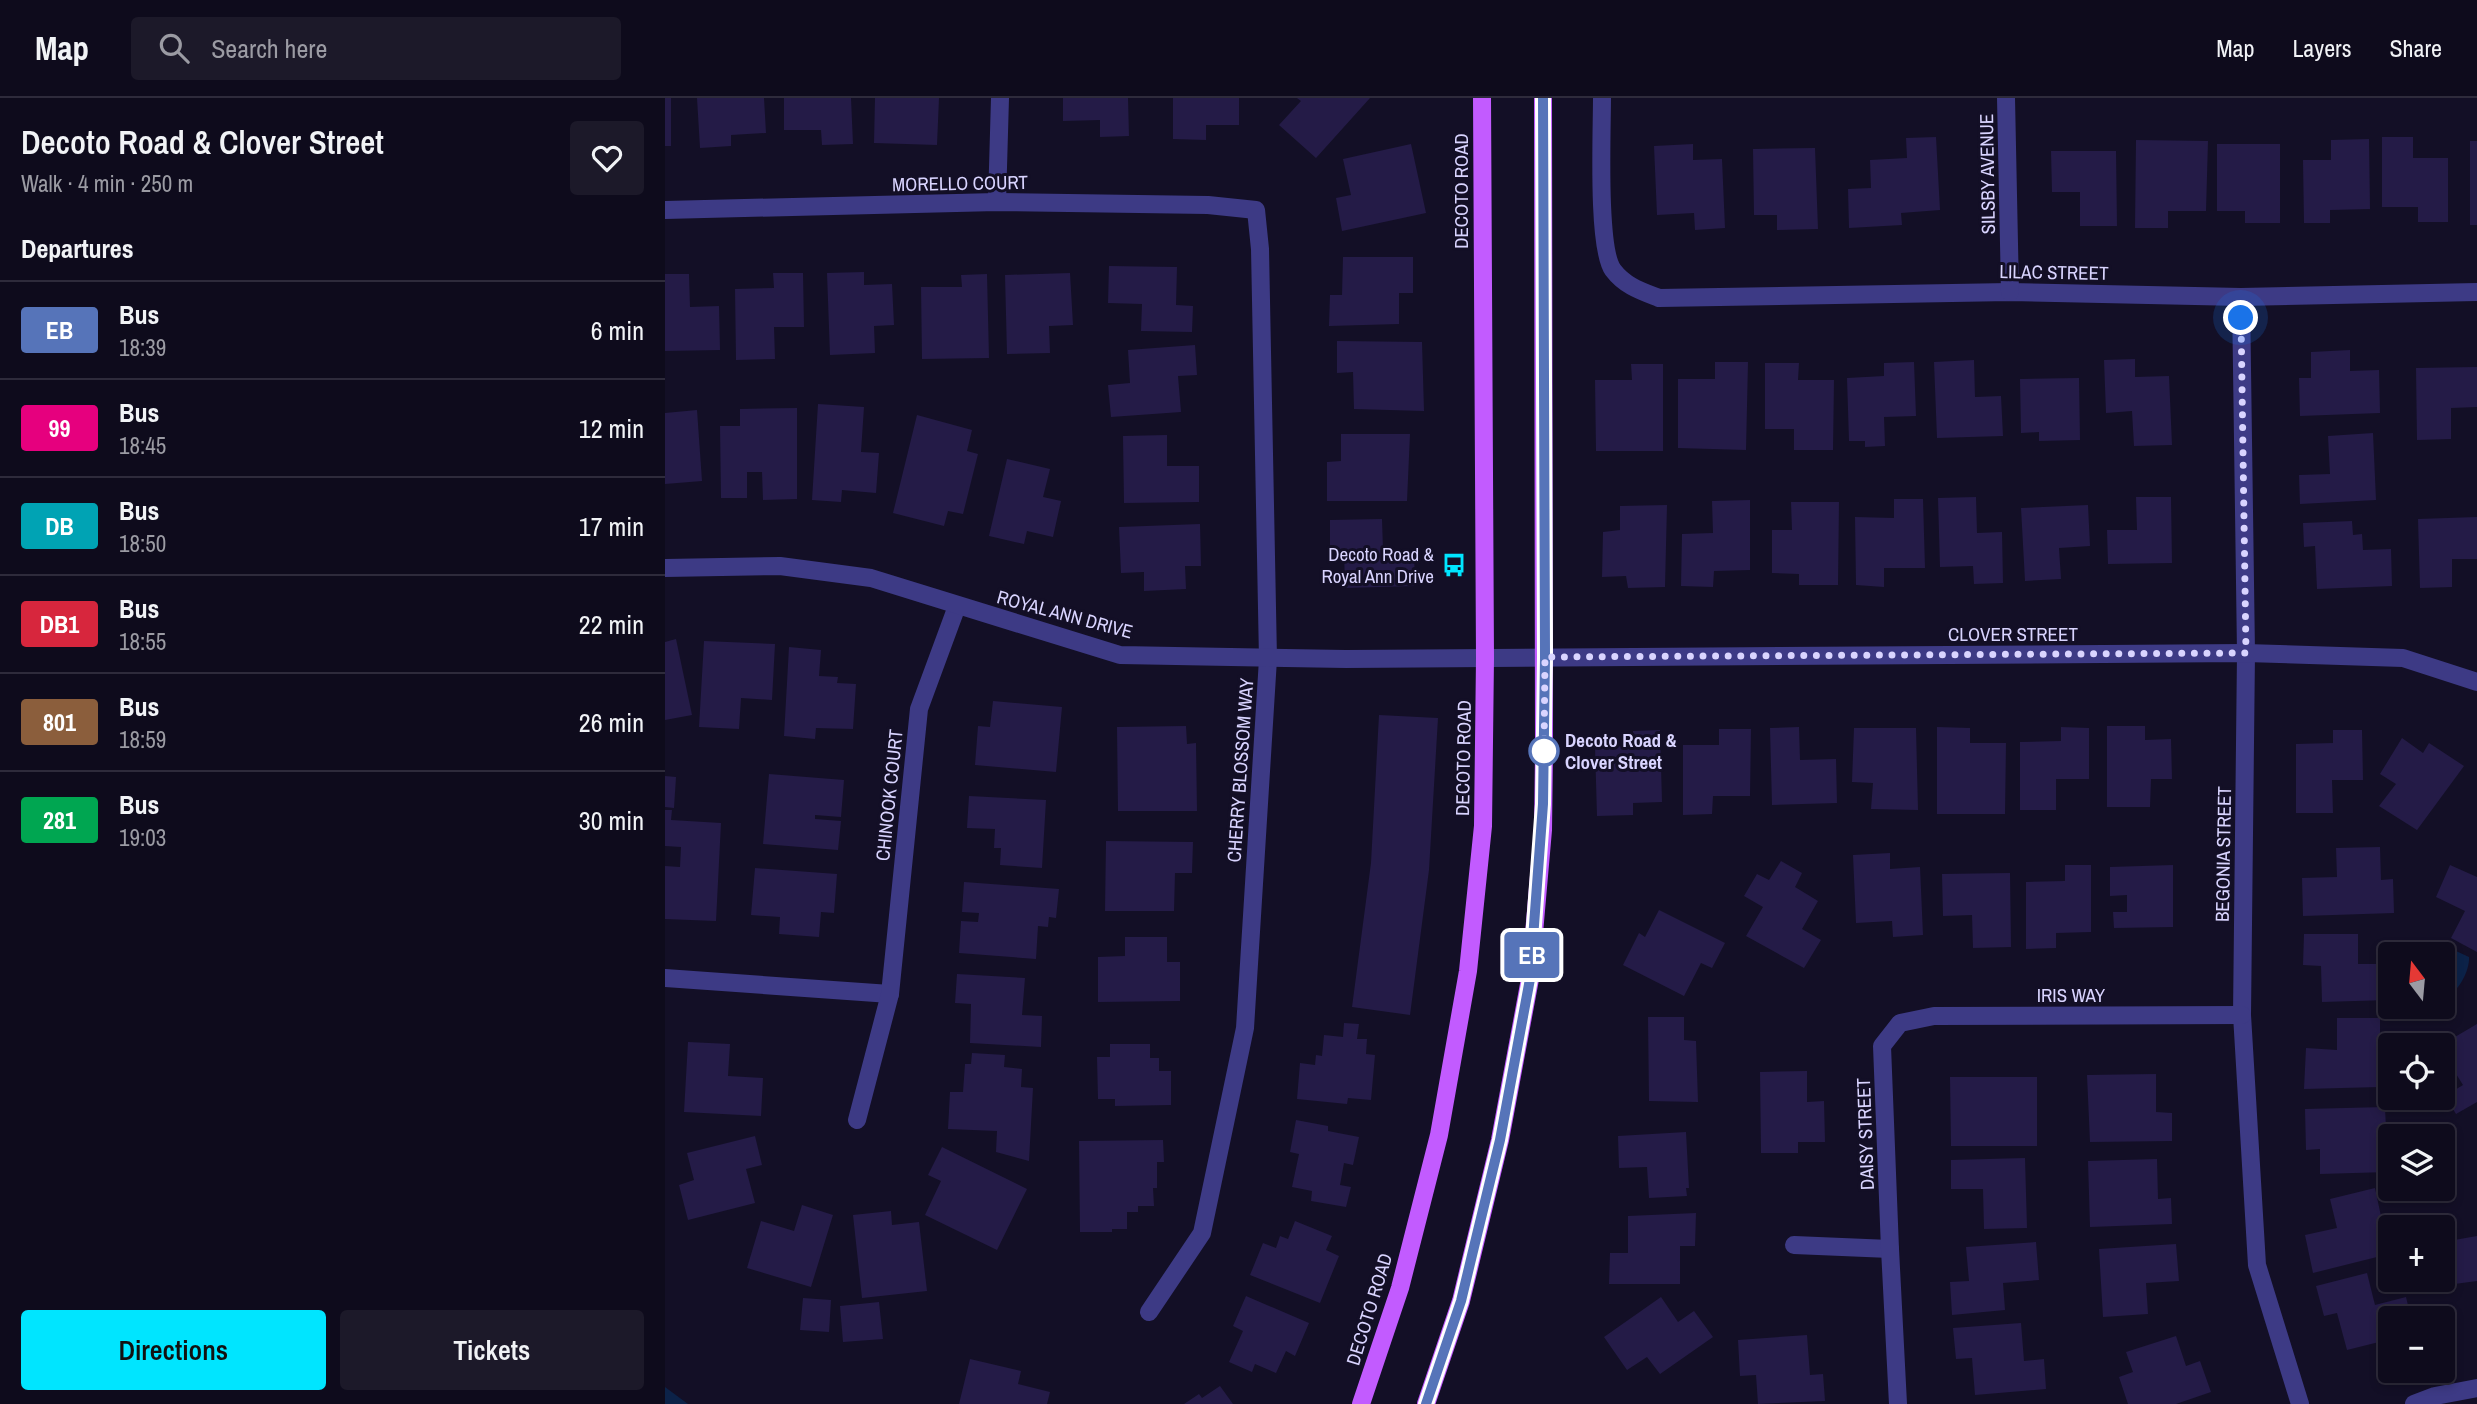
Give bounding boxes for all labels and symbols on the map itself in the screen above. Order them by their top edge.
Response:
street label: SILSBY AVENUE [1973,113,2001,235]
street label: DECOTO ROAD [1448,133,1474,249]
street label: MORELLO COURT [892,169,1029,197]
street label: LILAC STREET [1999,258,2109,286]
your location [2223,300,2258,335]
place label: Decoto Road & Royal Ann Drive [1321,541,1435,589]
bus stop icon: Decoto Road & Royal Ann Drive [1440,551,1468,579]
street label: ROYAL ANN DRIVE [994,583,1136,645]
street label: CLOVER STREET [1948,621,2078,647]
street label: CHERRY BLOSSOM WAY [1221,676,1259,863]
street label: DECOTO ROAD [1449,700,1477,816]
street label: CHINOOK COURT [869,727,909,862]
place label: Decoto Road & Clover Street [1565,727,1677,775]
marker: Decoto Road & Clover Street [1529,736,1559,766]
street label: BEGONIA STREET [2209,785,2237,922]
line badge: EB [1501,932,1563,978]
north arrow [2378,942,2455,1018]
street label: IRIS WAY [2037,982,2106,1008]
street label: DAISY STREET [1850,1077,1880,1191]
street label: DECOTO ROAD [1340,1250,1398,1368]

